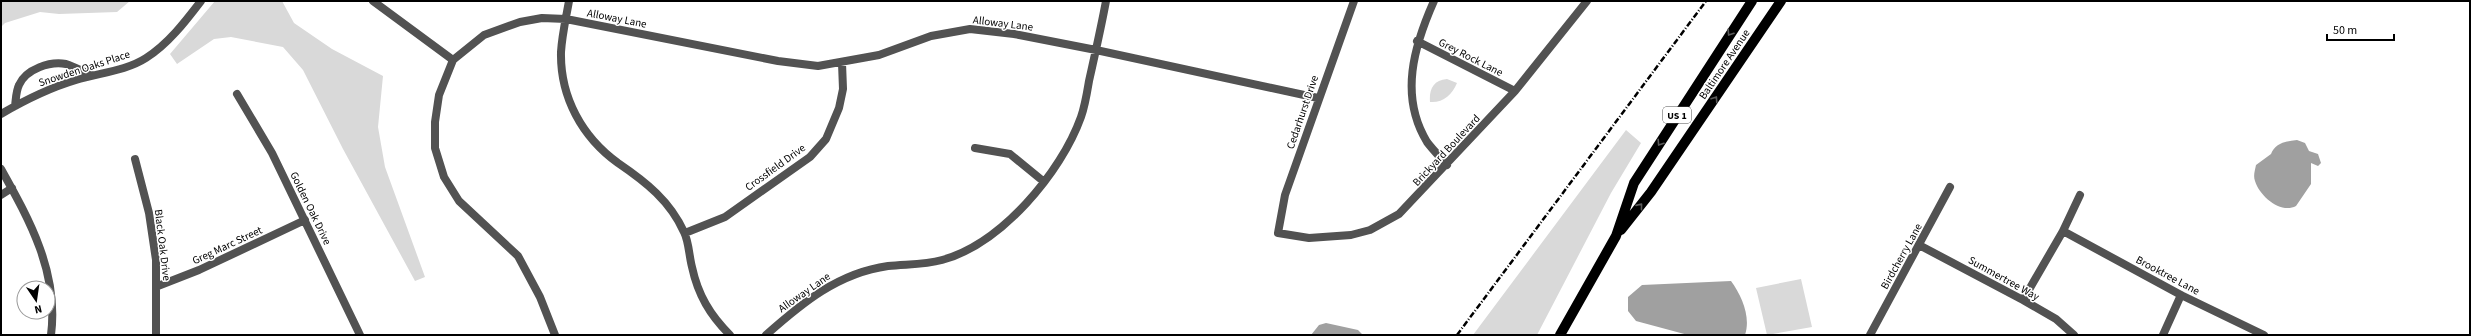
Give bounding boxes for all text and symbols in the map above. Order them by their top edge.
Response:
street label: Alloway Lane [586,5,649,32]
street label: Alloway Lane [972,12,1034,35]
scale bar [2327,16,2394,42]
text: 50 m [2333,22,2357,39]
street label: Baltimore Avenue [1695,26,1754,102]
one-way arrow [1728,29,1735,36]
street label: Grey Rock Lane [1436,35,1506,80]
street label: Snowden Oaks Place [36,46,132,90]
street label: Cedarhurst Drive [1283,73,1322,151]
one-way arrow [1710,96,1718,103]
road number: US 1 [1663,107,1691,123]
street label: Brickyard Boulevard [1409,111,1484,189]
one-way arrow [1657,139,1665,146]
street label: Crossfield Drive [742,140,809,194]
street label: Golden Oak Drive [286,169,335,248]
one-way arrow [1636,203,1643,210]
street label: Black Oak Drive [151,209,174,282]
street label: Birdcherry Lane [1877,220,1926,292]
street label: Greg Marc Street [190,223,265,268]
street label: Brooktree Lane [2133,252,2203,299]
street label: Summertree Way [1966,253,2042,304]
street label: Alloway Lane [775,269,834,316]
north arrow [16,280,56,320]
text: N [33,301,43,317]

